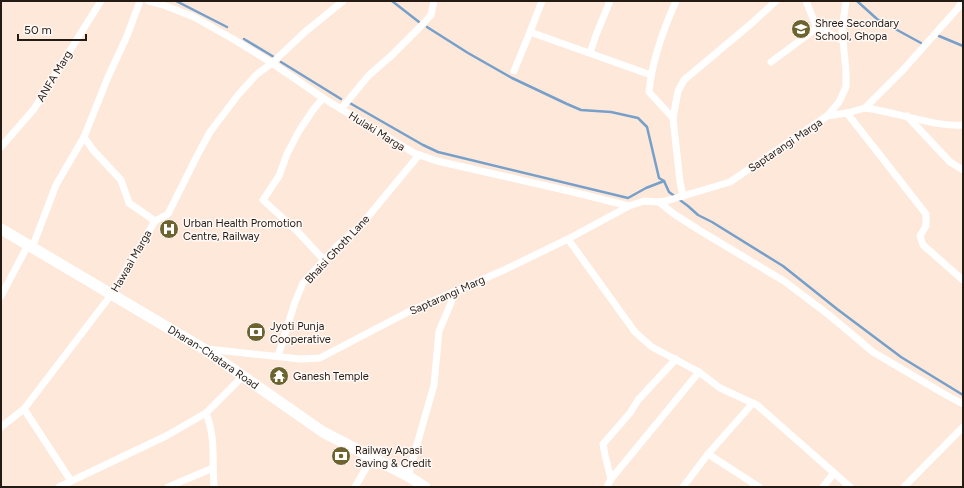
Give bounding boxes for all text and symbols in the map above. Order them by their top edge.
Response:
scale bar [18,16,86,42]
place label: Shree Secondary School, Ghopa [815,17,899,43]
school or university icon: Shree Secondary School, Ghopa [790,18,812,40]
text: 50 m [24,23,52,37]
street label: ANFA Marg [34,48,75,104]
street label: Hulaki Marga [346,109,407,154]
street label: Saptarangi Marga [746,116,825,175]
street label: Bhaisi Ghoth Lane [302,212,372,286]
place label: Urban Health Promotion Centre, Railway [183,217,302,243]
hospital icon: Urban Health Promotion Centre, Railway [158,218,180,240]
street label: Hawaai Marga [108,228,154,295]
street label: Saptarangi Marg [408,273,487,318]
place label: Jyoti Punja Cooperative [270,320,331,346]
bank icon: Jyoti Punja Cooperative [245,321,267,343]
street label: Dharan-Chatara Road [165,323,261,392]
temple icon: Ganesh Temple [268,365,290,387]
place label: Ganesh Temple [293,370,369,383]
place label: Railway Apasi Saving & Credit [355,444,431,470]
bank icon: Railway Apasi Saving & Credit [330,445,352,467]

